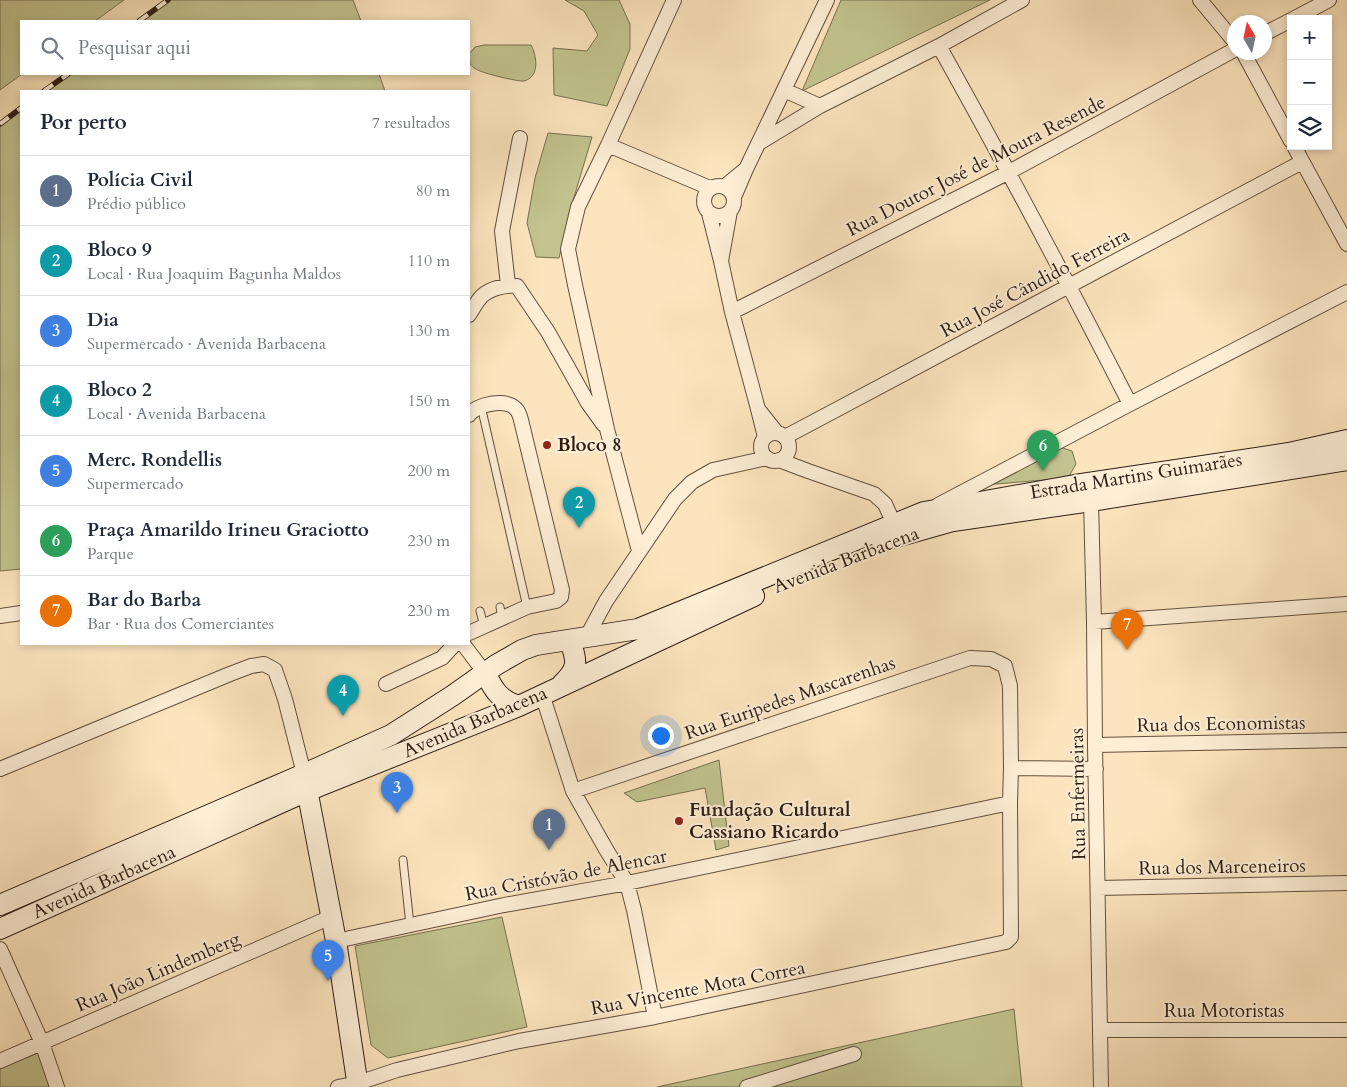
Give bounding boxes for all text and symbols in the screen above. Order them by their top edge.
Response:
north arrow [1227,15,1272,60]
map controls [1287,15,1332,150]
button: + [1287,15,1332,60]
search box [20,20,470,75]
icon: search [38,34,66,62]
text: Pesquisar aqui [78,35,191,61]
button: − [1287,60,1332,105]
street label: Rua Doutor José de Moura Resende [842,89,1110,243]
button: layers [1287,105,1332,150]
text: Por perto [40,108,127,137]
text: 7 resultados [372,112,450,134]
text: Polícia Civil [87,167,193,193]
text: 1 [52,180,60,202]
text: 80 m [416,180,450,202]
text: Prédio público [87,193,186,215]
street label: Rua José Cândido Ferreira [936,222,1134,344]
text: Bloco 9 [87,237,152,263]
text: 2 [52,250,60,272]
text: 110 m [408,250,450,272]
text: Local · Rua Joaquim Bagunha Maldos [87,263,341,285]
text: Dia [87,307,119,333]
text: 3 [52,320,60,342]
text: 130 m [408,320,450,342]
text: Supermercado · Avenida Barbacena [87,333,326,355]
text: Bloco 2 [87,377,152,403]
text: 4 [52,390,60,412]
text: 150 m [408,390,450,412]
text: Local · Avenida Barbacena [87,403,266,425]
pin: 6 [1027,430,1059,471]
place label: Bloco 8 [557,432,622,458]
marker: Bloco 8 [541,439,553,451]
street label: Estrada Martins Guimarães [1028,446,1244,506]
text: Merc. Rondellis [87,447,222,473]
text: 5 [52,460,60,482]
text: 200 m [408,460,450,482]
text: Supermercado [87,473,183,495]
pin: 2 [563,487,595,528]
text: Praça Amarildo Irineu Graciotto [87,517,369,543]
street label: Avenida Barbacena [769,520,923,600]
text: 6 [52,530,60,552]
text: 230 m [408,530,450,552]
text: Parque [87,543,134,565]
text: Bar do Barba [87,587,201,613]
text: 7 [52,600,60,622]
text: 230 m [408,600,450,622]
pin: 7 [1111,609,1143,650]
text: Bar · Rua dos Comerciantes [87,613,274,635]
street label: Rua Euripedes Mascarenhas [681,650,899,746]
pin: 4 [327,675,359,716]
street label: Avenida Barbacena [399,680,551,764]
street label: Rua dos Economistas [1136,710,1306,738]
your location [648,723,674,749]
street label: Rua Enfermeiras [1064,728,1092,860]
pin: 3 [381,772,413,813]
place label: Fundação Cultural Cassiano Ricardo [689,797,851,845]
pin: 1 [533,809,565,850]
marker: Fundação Cultural Cassiano Ricardo [673,815,685,827]
street label: Avenida Barbacena [28,839,180,925]
street label: Rua Cristóvão de Alencar [463,843,669,907]
street label: Rua dos Marceneiros [1138,853,1306,881]
street label: Rua João Lindemberg [72,925,244,1018]
pin: 5 [312,940,344,981]
street label: Rua Vincente Mota Correa [589,954,807,1022]
street label: Rua Motoristas [1164,998,1284,1024]

